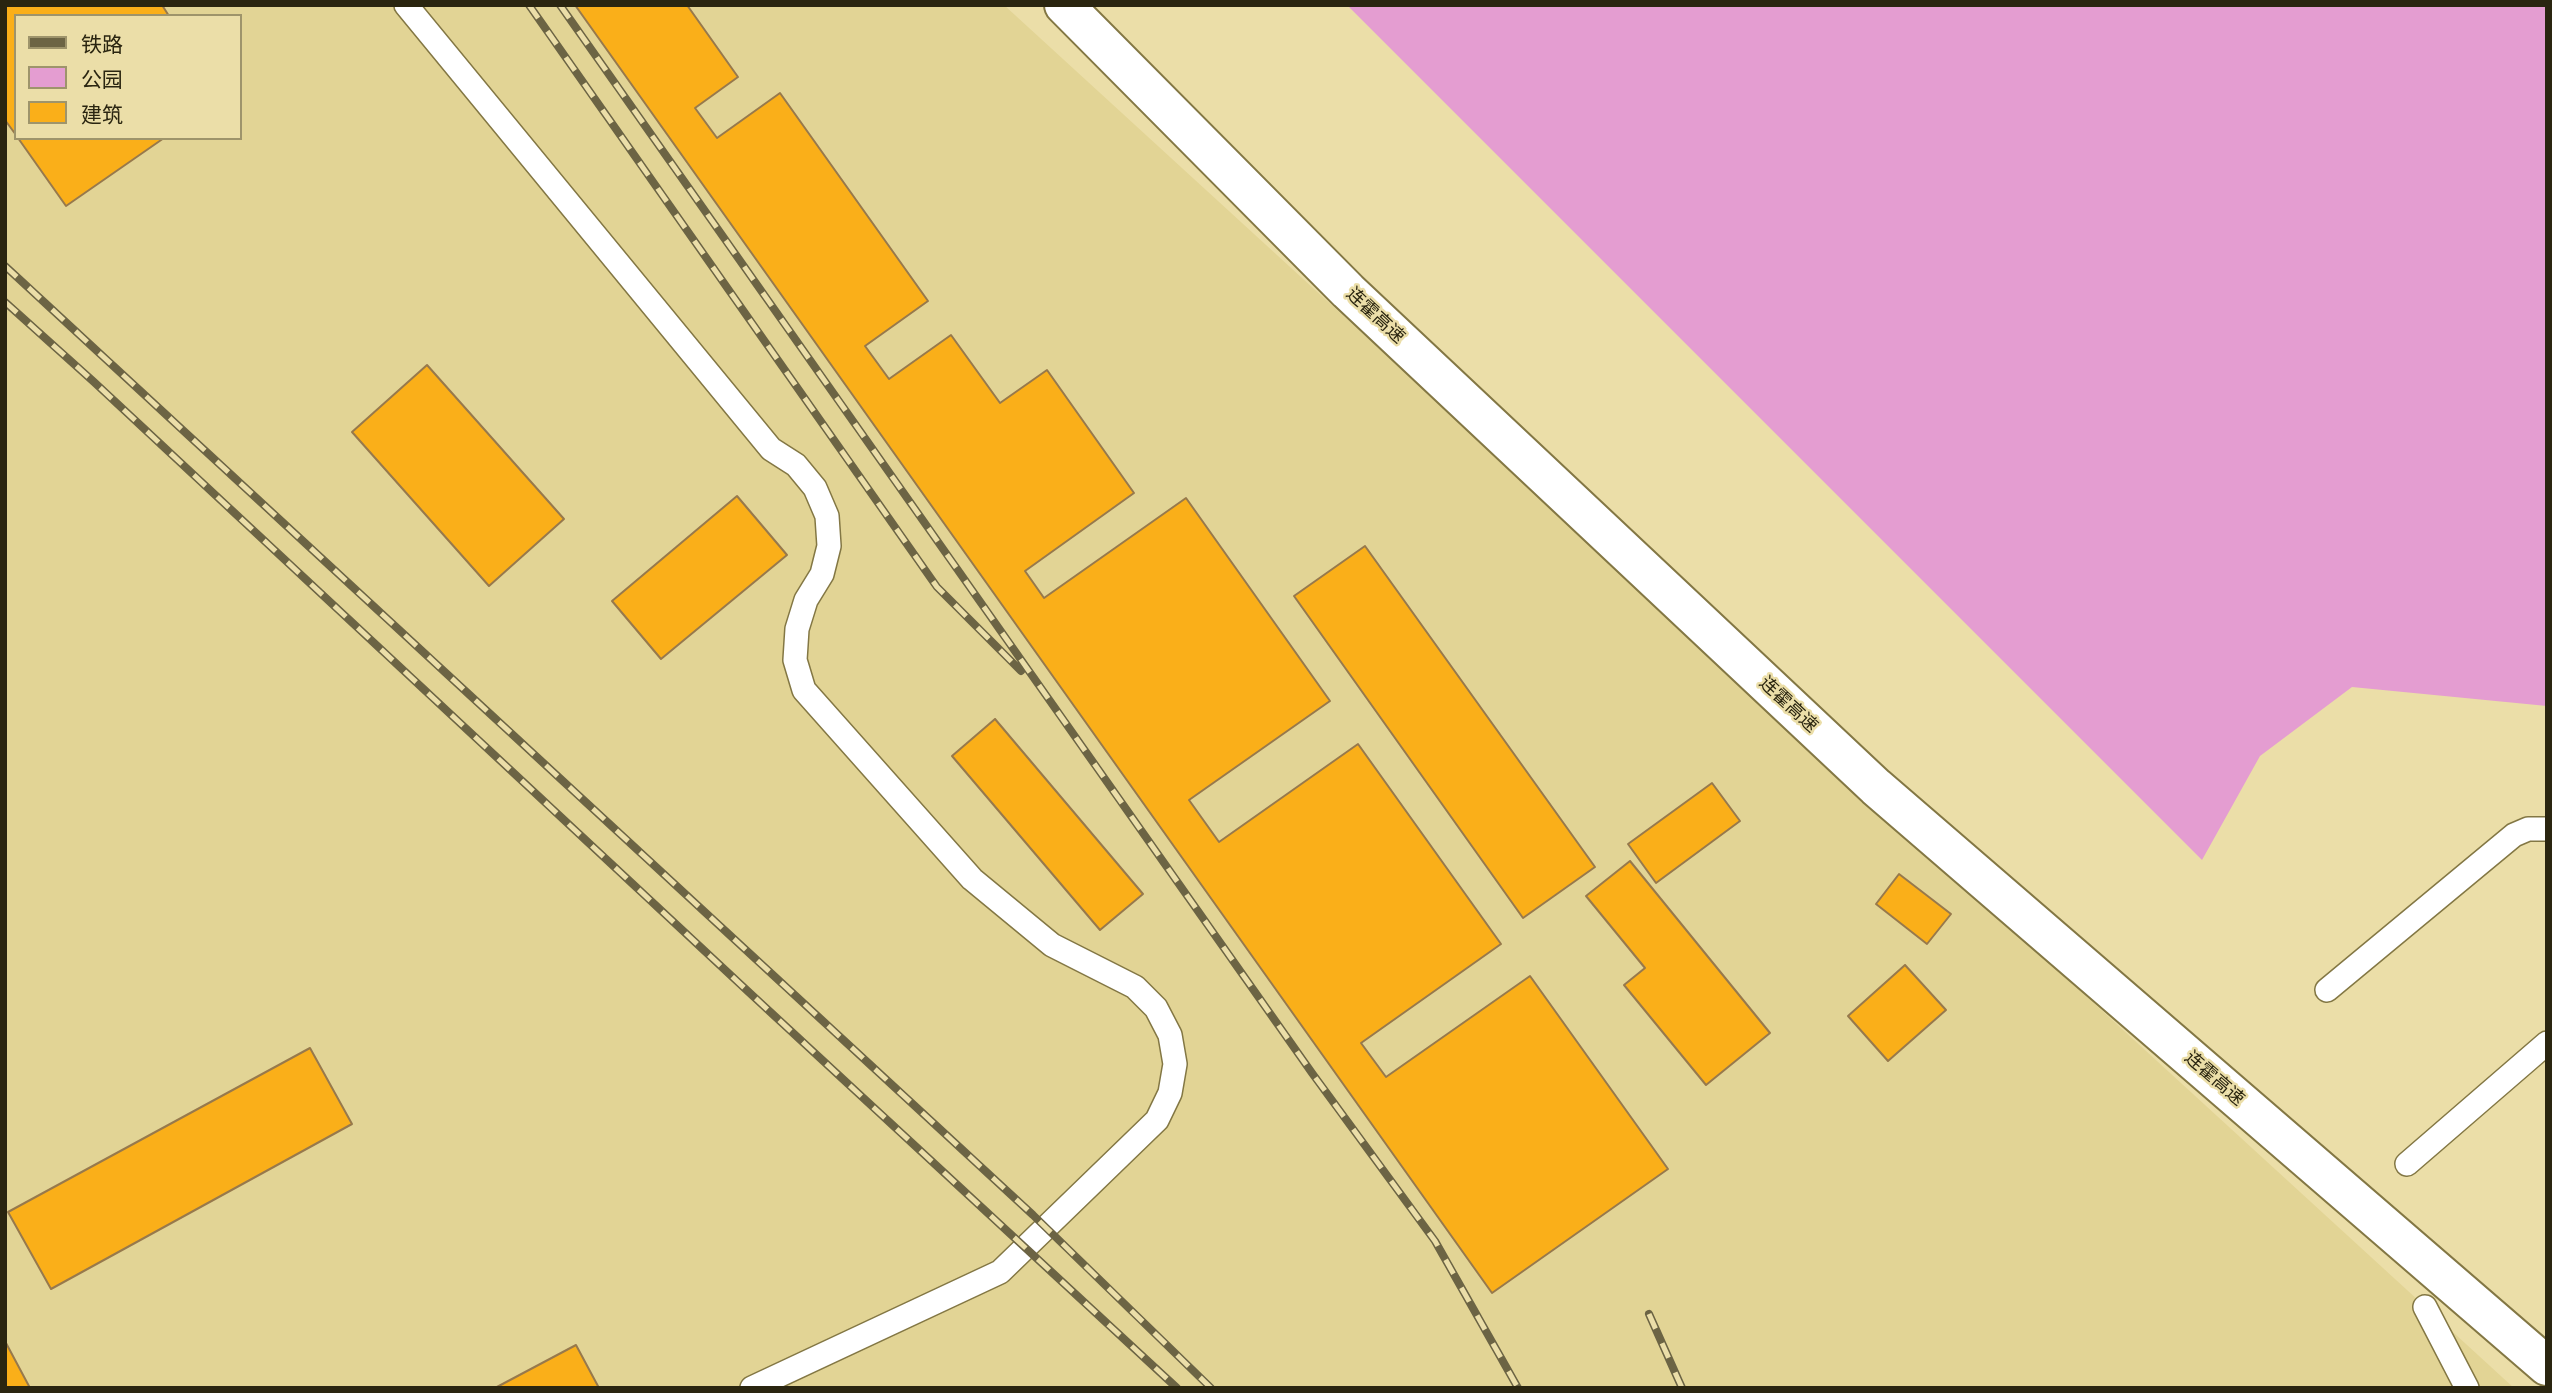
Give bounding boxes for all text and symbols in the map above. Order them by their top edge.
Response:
legend [14,14,242,140]
text: 铁路 [81,32,123,58]
text: 公园 [81,67,123,93]
text: 建筑 [81,102,123,128]
street label: 连霍高速 [1341,284,1409,348]
street label: 连霍高速 [1754,673,1822,737]
street label: 连霍高速 [2180,1047,2248,1111]

